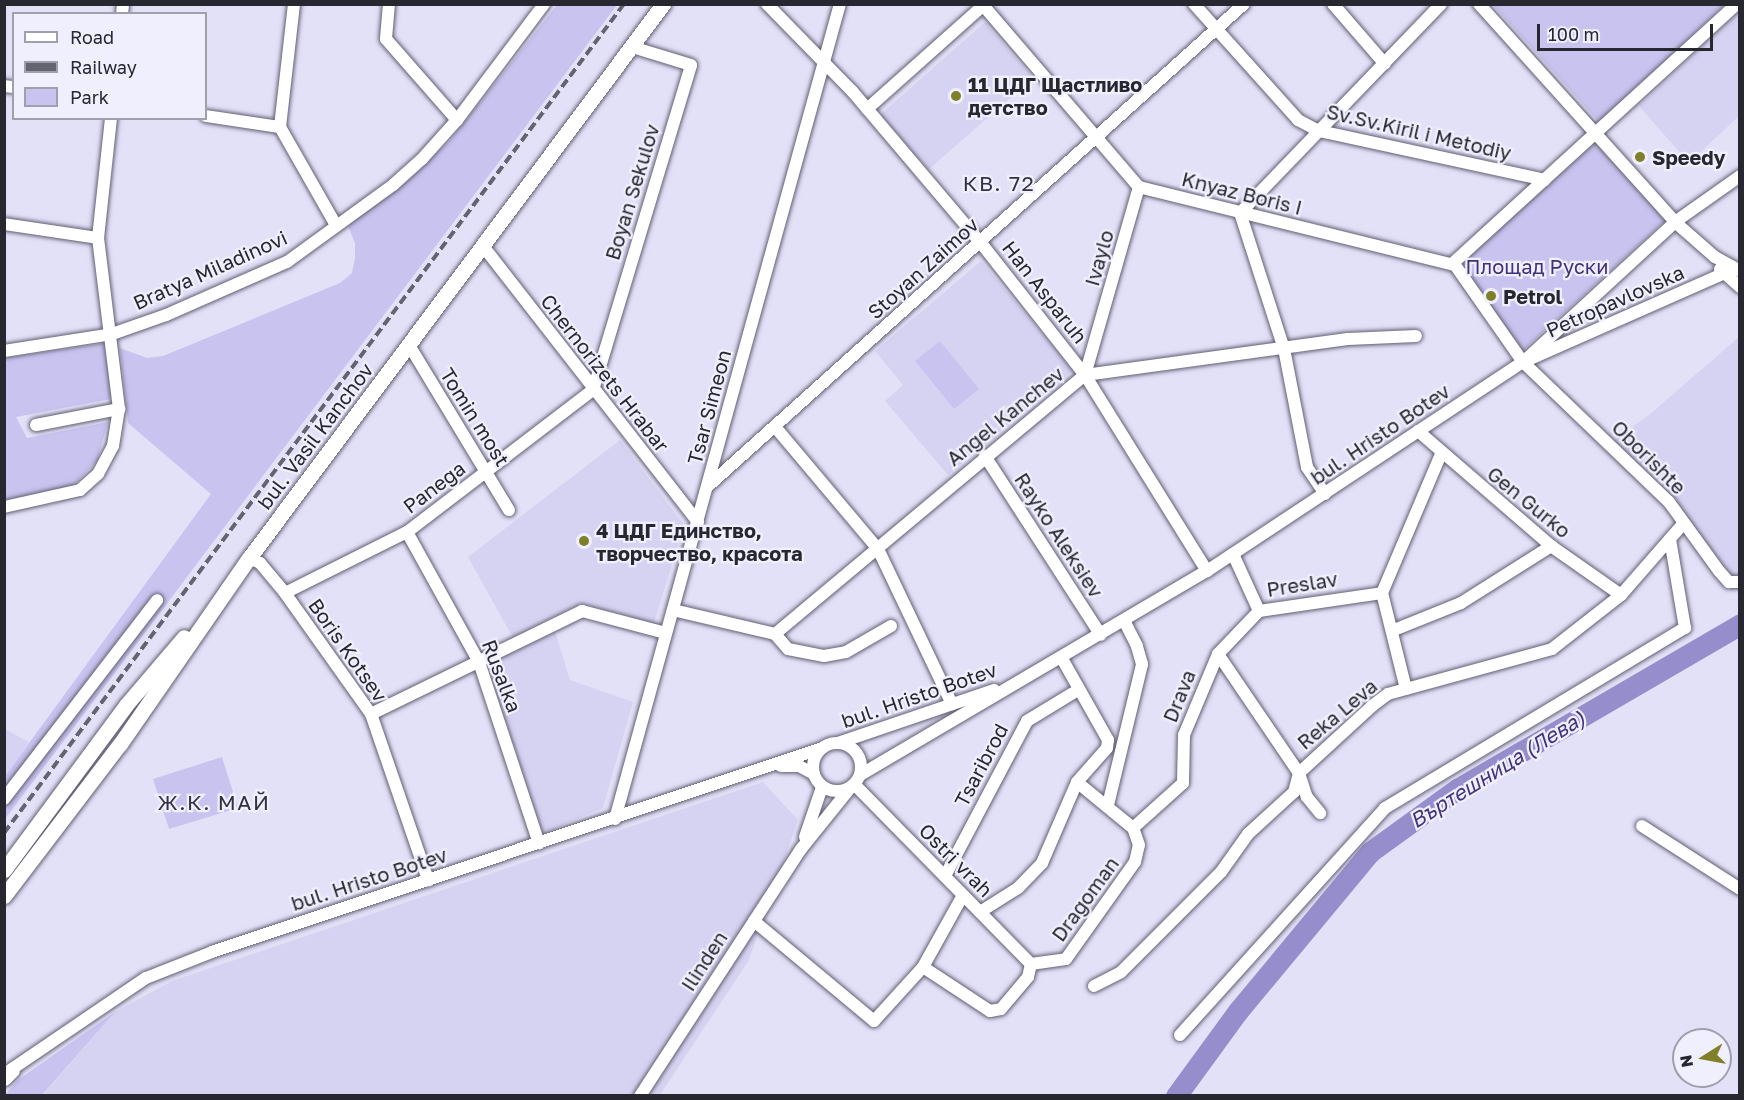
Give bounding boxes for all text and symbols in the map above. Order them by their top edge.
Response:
legend [12,12,207,120]
scale bar [1540,12,1716,50]
text: 100 m [1548,23,1599,45]
text: Road [70,26,114,48]
text: Railway [70,56,137,78]
place label: 11 ЦДГ Щастливо детство [968,72,1142,119]
text: Park [70,86,109,108]
marker: 11 ЦДГ Щастливо детство [949,89,963,103]
street label: Sv.Sv.Kiril i Metodiy [1324,99,1514,165]
street label: Boyan Sekulov [600,121,664,263]
place label: Speedy [1652,145,1726,169]
marker: Speedy [1633,150,1647,164]
street label: Knyaz Boris I [1179,166,1305,220]
district label: КВ. 72 [963,170,1035,196]
street label: Stoyan Zaimov [863,212,983,324]
street label: Bratya Miladinovi [129,225,291,315]
street label: Ivaylo [1080,227,1118,289]
street label: Han Asparuh [998,236,1092,348]
park label: Площад Руски [1466,254,1608,278]
street label: Petropavlovska [1542,260,1688,342]
place label: Petrol [1503,284,1562,308]
street label: Chernorizets Hrabar [536,289,674,457]
marker: Petrol [1484,289,1498,303]
street label: Tsar Simeon [682,347,736,467]
street label: bul. Vasil Kanchov [252,358,378,514]
street label: Angel Kanchev [942,361,1068,471]
street label: Tomin most [435,363,515,471]
street label: bul. Hristo Botev [1306,379,1454,489]
street label: Oborishte [1607,415,1691,499]
street label: Panega [398,456,470,518]
street label: Gen Gurko [1483,461,1575,543]
street label: Rayko Aleksiev [1010,468,1108,602]
place label: 4 ЦДГ Единство, творчество, красота [596,518,802,565]
marker: 4 ЦДГ Единство, творчество, красота [577,534,591,548]
street label: Preslav [1265,567,1339,601]
street label: Boris Kotsev [304,594,392,706]
street label: Rusalka [477,636,527,716]
street label: bul. Hristo Botev [838,657,1000,733]
street label: Drava [1158,666,1200,726]
street label: Reka Leva [1292,674,1382,754]
water label: Въртешница (Лева) [1405,705,1589,833]
street label: Tsaribrod [949,719,1013,811]
district label: Ж.К. МАЙ [158,789,270,815]
street label: Ostri vrah [914,818,998,902]
street label: bul. Hristo Botev [288,842,450,916]
street label: Dragoman [1046,852,1124,946]
street label: Ilinden [676,927,732,995]
north arrow [1672,1028,1732,1088]
text: N [1675,1053,1697,1069]

